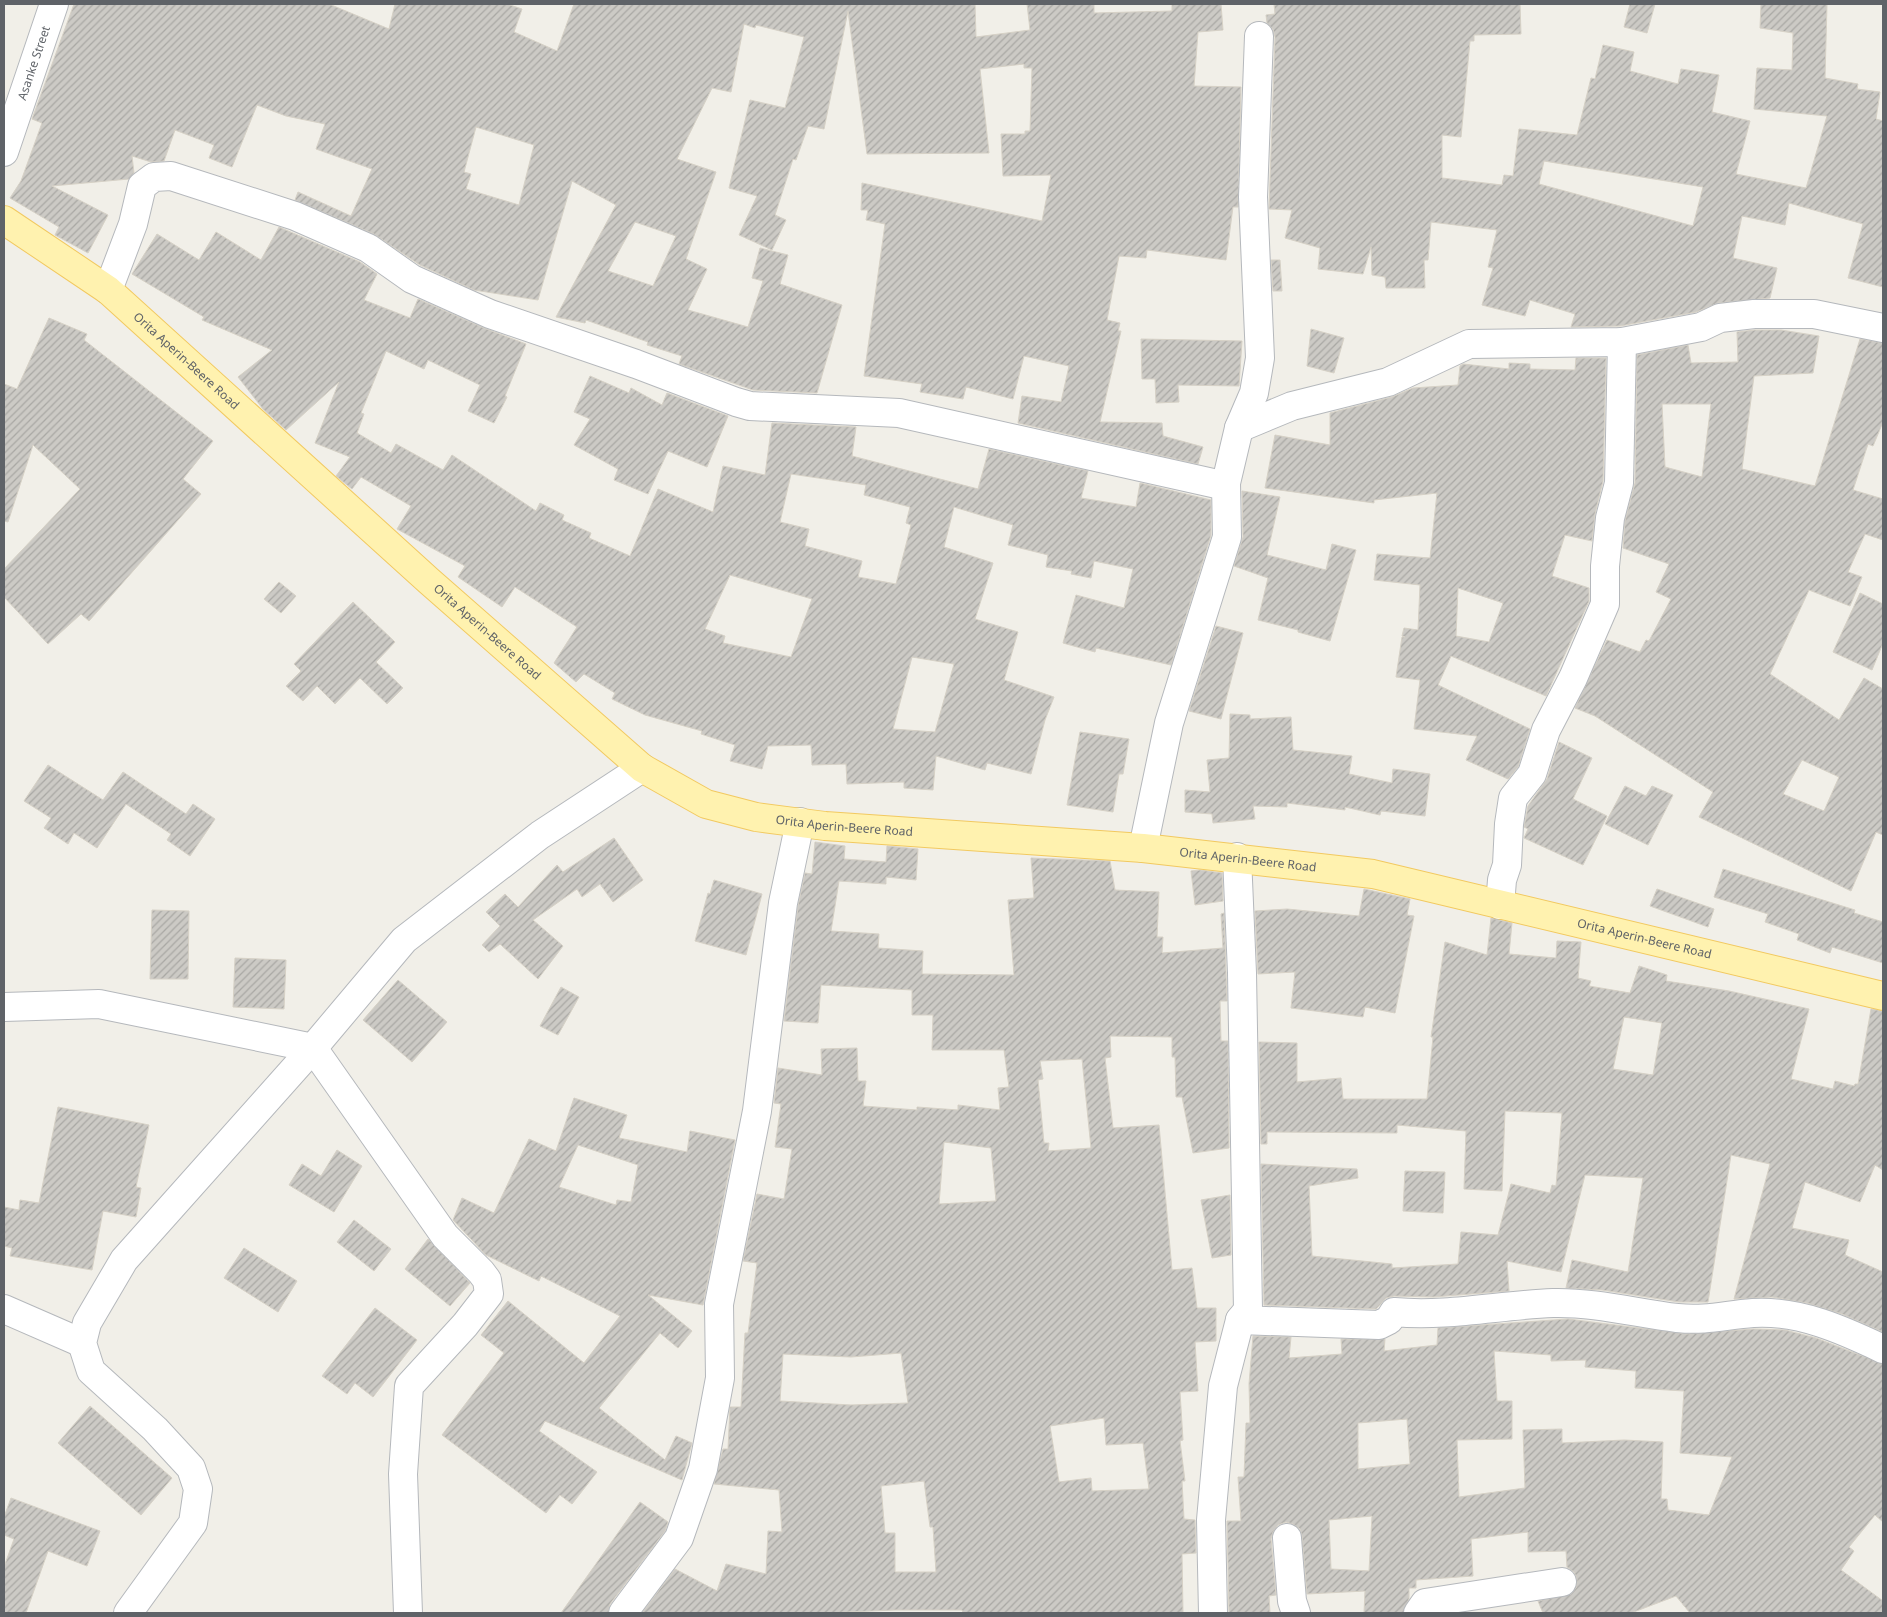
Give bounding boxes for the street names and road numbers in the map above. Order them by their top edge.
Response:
street label: Asanke Street [13,23,54,102]
street label: Orita Aperin-Beere Road [130,308,243,413]
street label: Orita Aperin-Beere Road [430,580,545,683]
street label: Orita Aperin-Beere Road [775,811,914,840]
street label: Orita Aperin-Beere Road [1178,843,1317,876]
street label: Orita Aperin-Beere Road [1576,914,1713,963]

